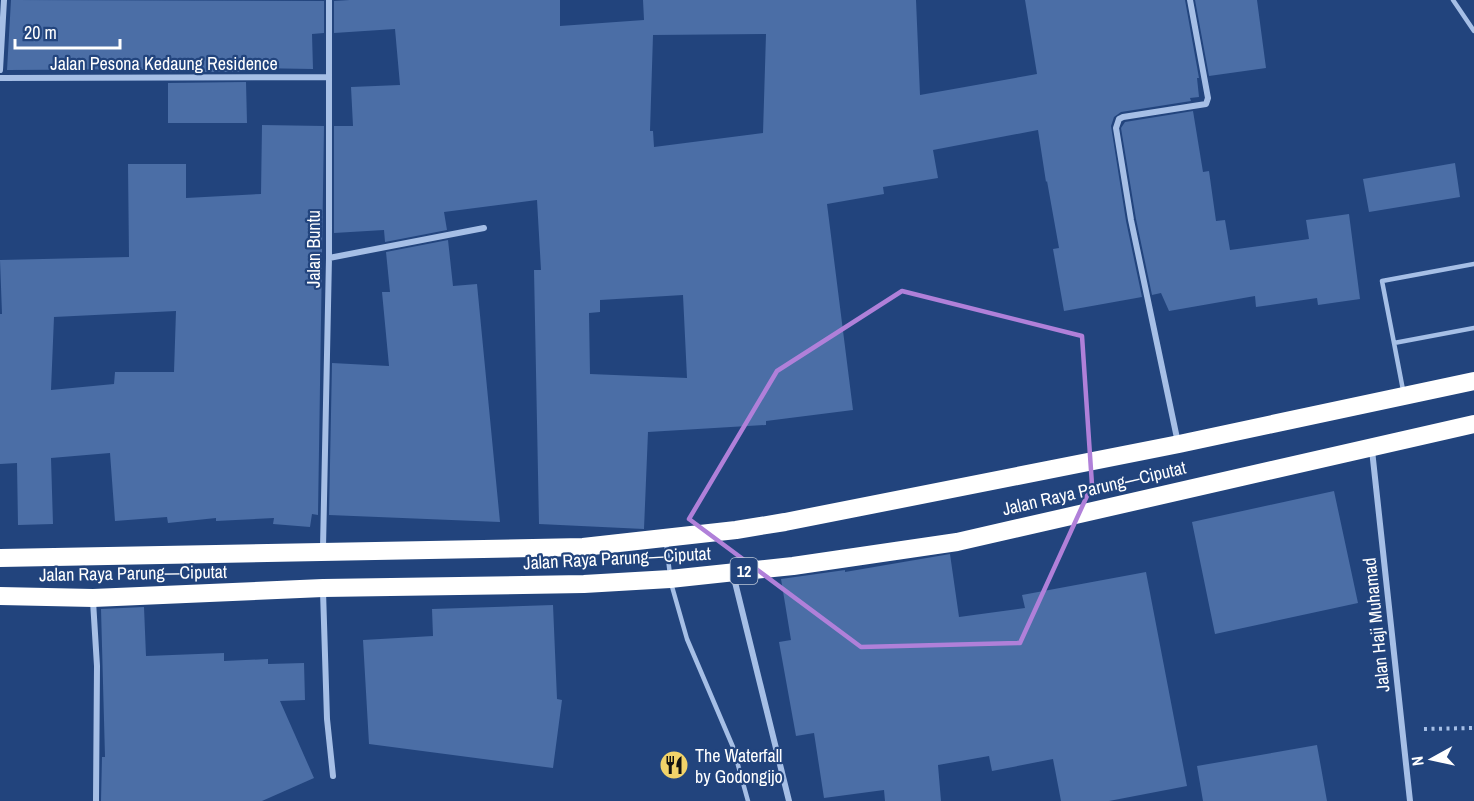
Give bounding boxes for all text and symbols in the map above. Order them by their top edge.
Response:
scale bar [15,12,120,50]
text: 20 m [24,20,57,45]
street label: Jalan Pesona Kedaung Residence [50,51,278,76]
street label: Jalan Buntu [301,210,326,288]
street label: Jalan Raya Parung—Ciputat [1000,455,1188,521]
street label: Jalan Raya Parung—Ciputat [523,541,711,575]
street label: Jalan Haji Muhamad [1356,556,1396,694]
road number: 12 [730,558,758,584]
street label: Jalan Raya Parung—Ciputat [39,559,227,587]
north arrow [1402,729,1462,789]
place label: The Waterfall by Godongijo [695,743,783,789]
restaurant icon: The Waterfall by Godongijo [658,749,690,781]
text: N [1406,755,1429,767]

